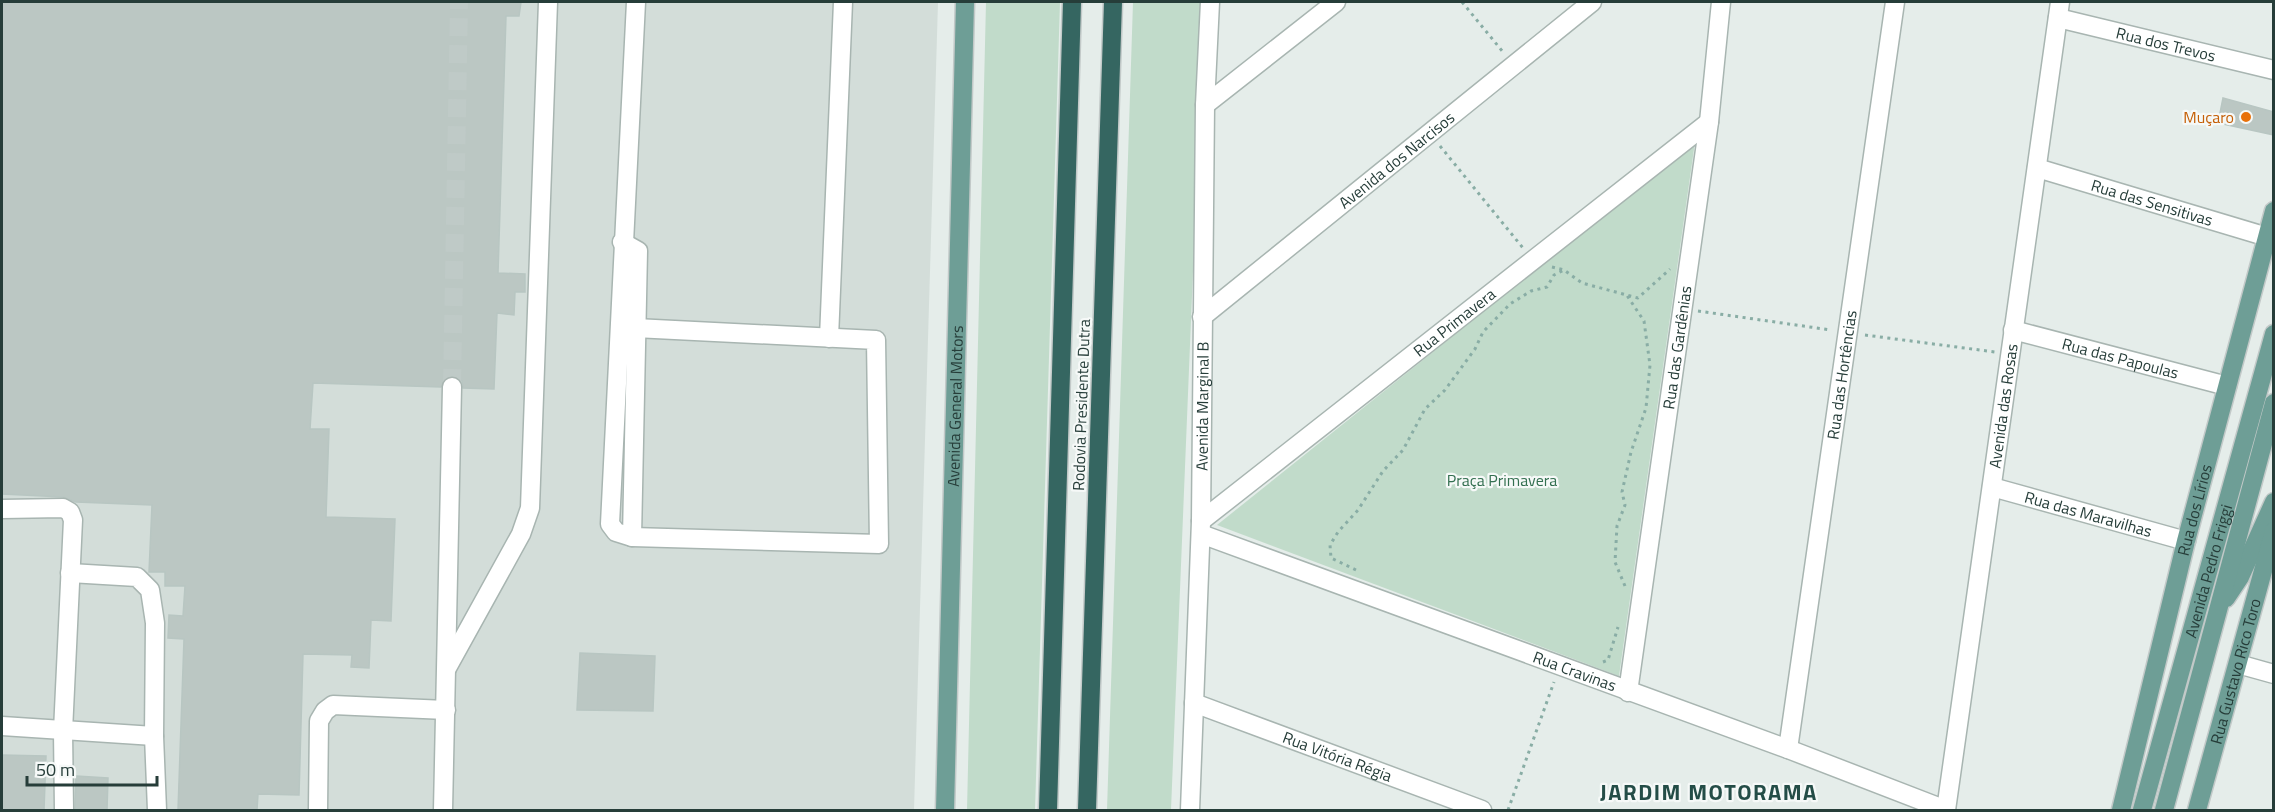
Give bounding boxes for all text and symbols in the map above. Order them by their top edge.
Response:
street label: Rua dos Trevos [2114,20,2218,68]
place label: Muçaro [2183,105,2234,129]
street label: Avenida dos Narcisos [1333,106,1460,214]
marker: Muçaro [2239,110,2253,124]
street label: Rua das Sensitivas [2088,173,2216,232]
street label: Rua Primavera [1408,282,1501,362]
street label: Rua das Gardênias [1656,284,1698,411]
street label: Rua das Hortências [1820,309,1863,441]
street label: Rodovia Presidente Dutra [1066,319,1096,491]
street label: Avenida General Motors [941,325,969,487]
street label: Rua das Papoulas [2060,331,2181,385]
street label: Avenida Marginal B [1189,341,1215,471]
street label: Avenida das Rosas [1982,342,2024,470]
street label: Rua dos Lírios [2171,461,2218,558]
park label: Praça Primavera [1447,468,1557,492]
street label: Rua das Maravilhas [2022,485,2155,543]
street label: Avenida Pedro Friggi [2178,502,2238,641]
street label: Rua Gustavo Rico Toro [2204,596,2267,747]
street label: Rua Cravinas [1530,645,1620,697]
street label: Rua Vitória Régia [1279,725,1396,788]
scale bar [27,749,158,787]
text: 50 m [36,756,75,783]
district label: JARDIM MOTORAMA [1600,775,1818,809]

